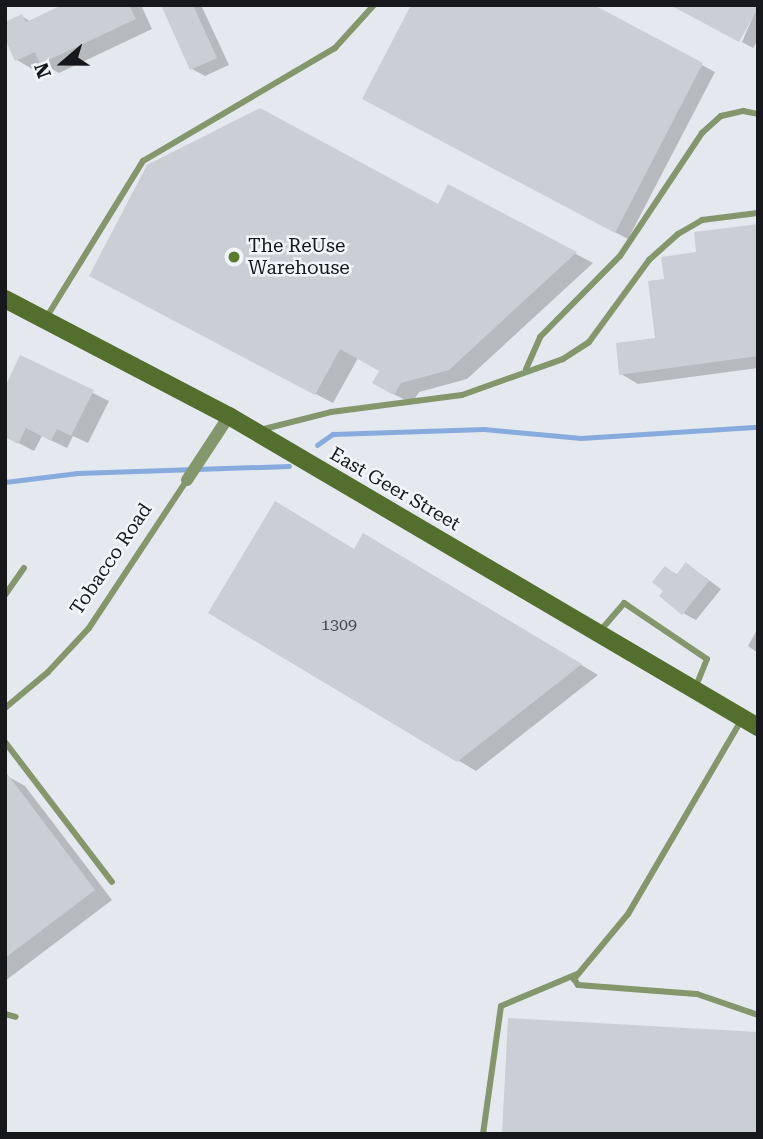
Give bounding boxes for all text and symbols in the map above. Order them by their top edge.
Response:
north arrow [28,28,98,98]
text: N [29,60,56,81]
place label: The ReUse Warehouse [248,235,350,279]
marker: The ReUse Warehouse [226,249,242,265]
street label: East Geer Street [326,442,464,536]
street label: Tobacco Road [65,499,157,619]
house number: 1309 [321,615,357,635]

